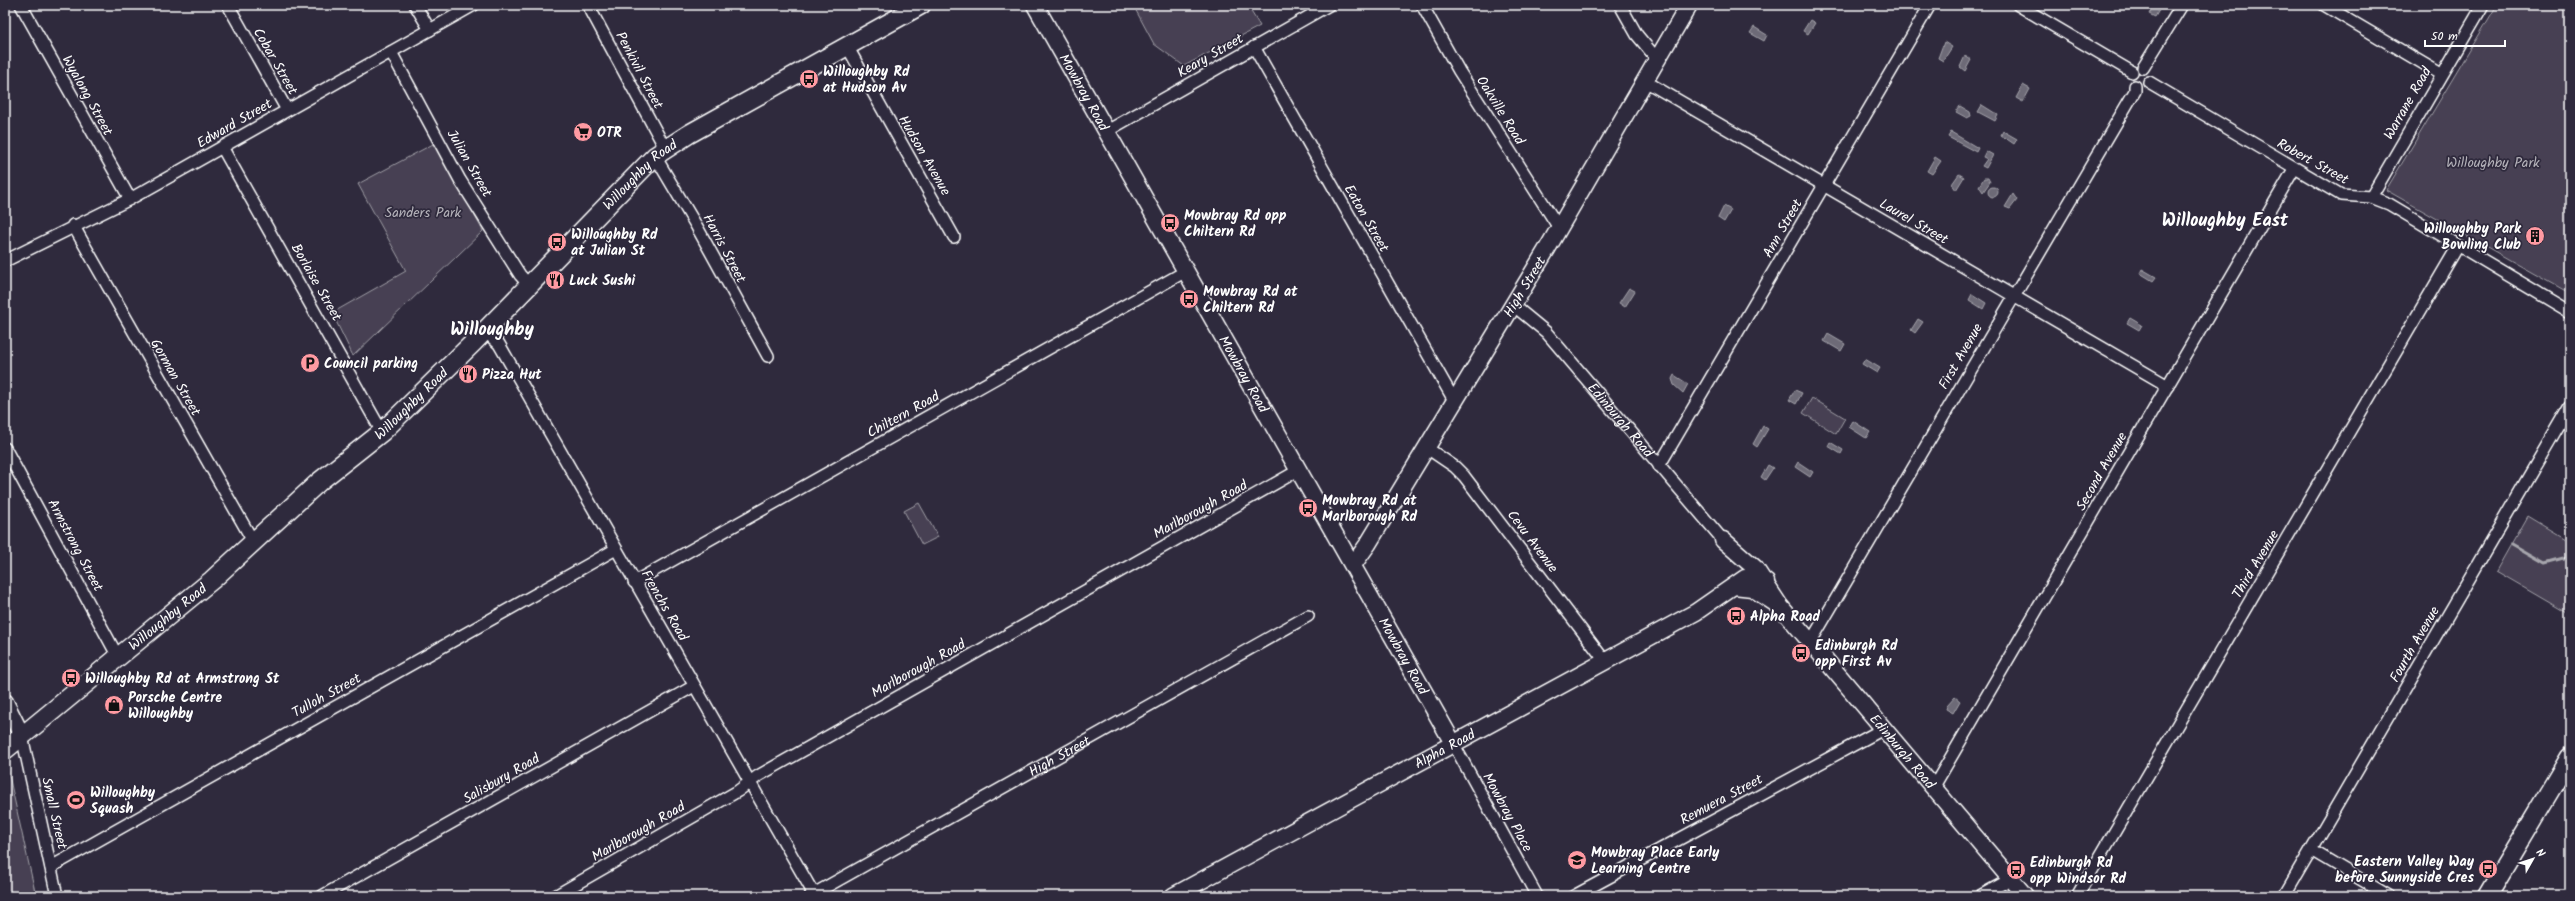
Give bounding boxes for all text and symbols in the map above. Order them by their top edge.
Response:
scale bar [2425,22,2505,48]
street label: Cobar Street [247,24,304,100]
text: 50 m [2431,27,2458,46]
street label: Penkivil Street [609,28,669,114]
street label: Keary Street [1173,28,1248,84]
street label: Mowbray Road [1053,50,1115,136]
street label: Wyalong Street [56,51,119,140]
place label: Willoughby Rd at Hudson Av [823,61,910,99]
street label: Warrane Road [2378,62,2438,144]
bus stop icon: Willoughby Rd at Hudson Av [798,68,820,90]
street label: Oakville Road [1470,72,1531,150]
street label: Edward Street [193,93,277,154]
street label: Hudson Avenue [892,111,956,200]
supermarket icon: OTR [572,121,594,143]
place label: OTR [597,122,622,144]
street label: Julian Street [441,125,498,202]
street label: Robert Street [2272,133,2353,191]
street label: Willoughby Road [598,134,683,216]
park label: Willoughby Park [2446,152,2540,174]
street label: Eaton Street [1338,180,1395,257]
street label: Laurel Street [1875,193,1953,251]
street label: Ann Street [1757,195,1809,262]
park label: Sanders Park [385,202,462,224]
place label: Mowbray Rd opp Chiltern Rd [1184,205,1287,243]
district label: Willoughby East [2162,207,2289,236]
street label: Harris Street [697,210,752,288]
bus stop icon: Mowbray Rd opp Chiltern Rd [1159,212,1181,234]
place label: Willoughby Park Bowling Club [2424,218,2522,256]
place label: Willoughby Rd at Julian St [571,224,658,262]
building icon: Willoughby Park Bowling Club [2524,225,2546,247]
bus stop icon: Willoughby Rd at Julian St [546,231,568,253]
street label: Borlaise Street [285,239,348,326]
street label: High Street [1498,252,1552,322]
restaurant icon: Luck Sushi [544,269,566,291]
place label: Luck Sushi [569,270,636,292]
place label: Mowbray Rd at Chiltern Rd [1203,281,1298,319]
bus stop icon: Mowbray Rd at Chiltern Rd [1178,288,1200,310]
district label: Willoughby [450,316,534,345]
street label: First Avenue [1933,319,1989,394]
street label: Mowbray Road [1212,332,1274,418]
street label: Gorman Street [144,335,206,421]
parking icon: Council parking [299,352,321,374]
place label: Council parking [324,353,418,375]
street label: Willoughby Road [370,362,454,446]
restaurant icon: Pizza Hut [457,363,479,385]
place label: Pizza Hut [482,364,542,386]
street label: Edinburgh Road [1582,378,1659,464]
street label: Chiltern Road [863,385,945,444]
street label: Second Avenue [2070,427,2134,515]
street label: Marlborough Road [1149,474,1253,545]
place label: Mowbray Rd at Marlborough Rd [1322,490,1418,528]
street label: Armstrong Street [41,495,109,596]
bus stop icon: Mowbray Rd at Marlborough Rd [1297,497,1319,519]
street label: Cevu Avenue [1501,505,1564,578]
street label: Third Avenue [2227,525,2285,603]
street label: Frenchs Road [635,566,694,646]
street label: Willoughby Road [124,578,213,656]
street label: Fourth Avenue [2384,602,2446,687]
bus stop icon: Alpha Road [1725,605,1747,627]
place label: Alpha Road [1750,606,1820,628]
street label: Mowbray Road [1372,614,1434,700]
street label: Marlborough Road [867,633,971,704]
place label: Edinburgh Rd opp First Av [1815,635,1898,673]
bus stop icon: Edinburgh Rd opp First Av [1790,642,1812,664]
bus stop icon: Willoughby Rd at Armstrong St [60,667,82,689]
place label: Willoughby Rd at Armstrong St [85,668,280,690]
street label: Tulloh Street [288,668,366,724]
place label: Porsche Centre Willoughby [128,687,222,725]
shop icon: Porsche Centre Willoughby [103,694,125,716]
street label: Edinburgh Road [1864,709,1941,795]
street label: Alpha Road [1411,723,1480,775]
street label: High Street [1025,730,1095,783]
street label: Salisbury Road [459,747,545,810]
street label: Mowbray Place [1476,769,1538,857]
street label: Remuera Street [1676,769,1767,831]
street label: Small Street [35,775,73,852]
place label: Willoughby Squash [90,782,156,820]
sports icon: Willoughby Squash [65,789,87,811]
street label: Marlborough Road [588,796,690,868]
north arrow [2513,839,2553,879]
place label: Mowbray Place Early Learning Centre [1591,842,1720,880]
text: N [2531,845,2549,862]
school or university icon: Mowbray Place Early Learning Centre [1566,849,1588,871]
place label: Eastern Valley Way before Sunnyside Cres [2335,851,2475,889]
place label: Edinburgh Rd opp Windsor Rd [2030,852,2127,890]
bus stop icon: Eastern Valley Way before Sunnyside Cres [2477,858,2499,880]
bus stop icon: Edinburgh Rd opp Windsor Rd [2005,859,2027,881]

